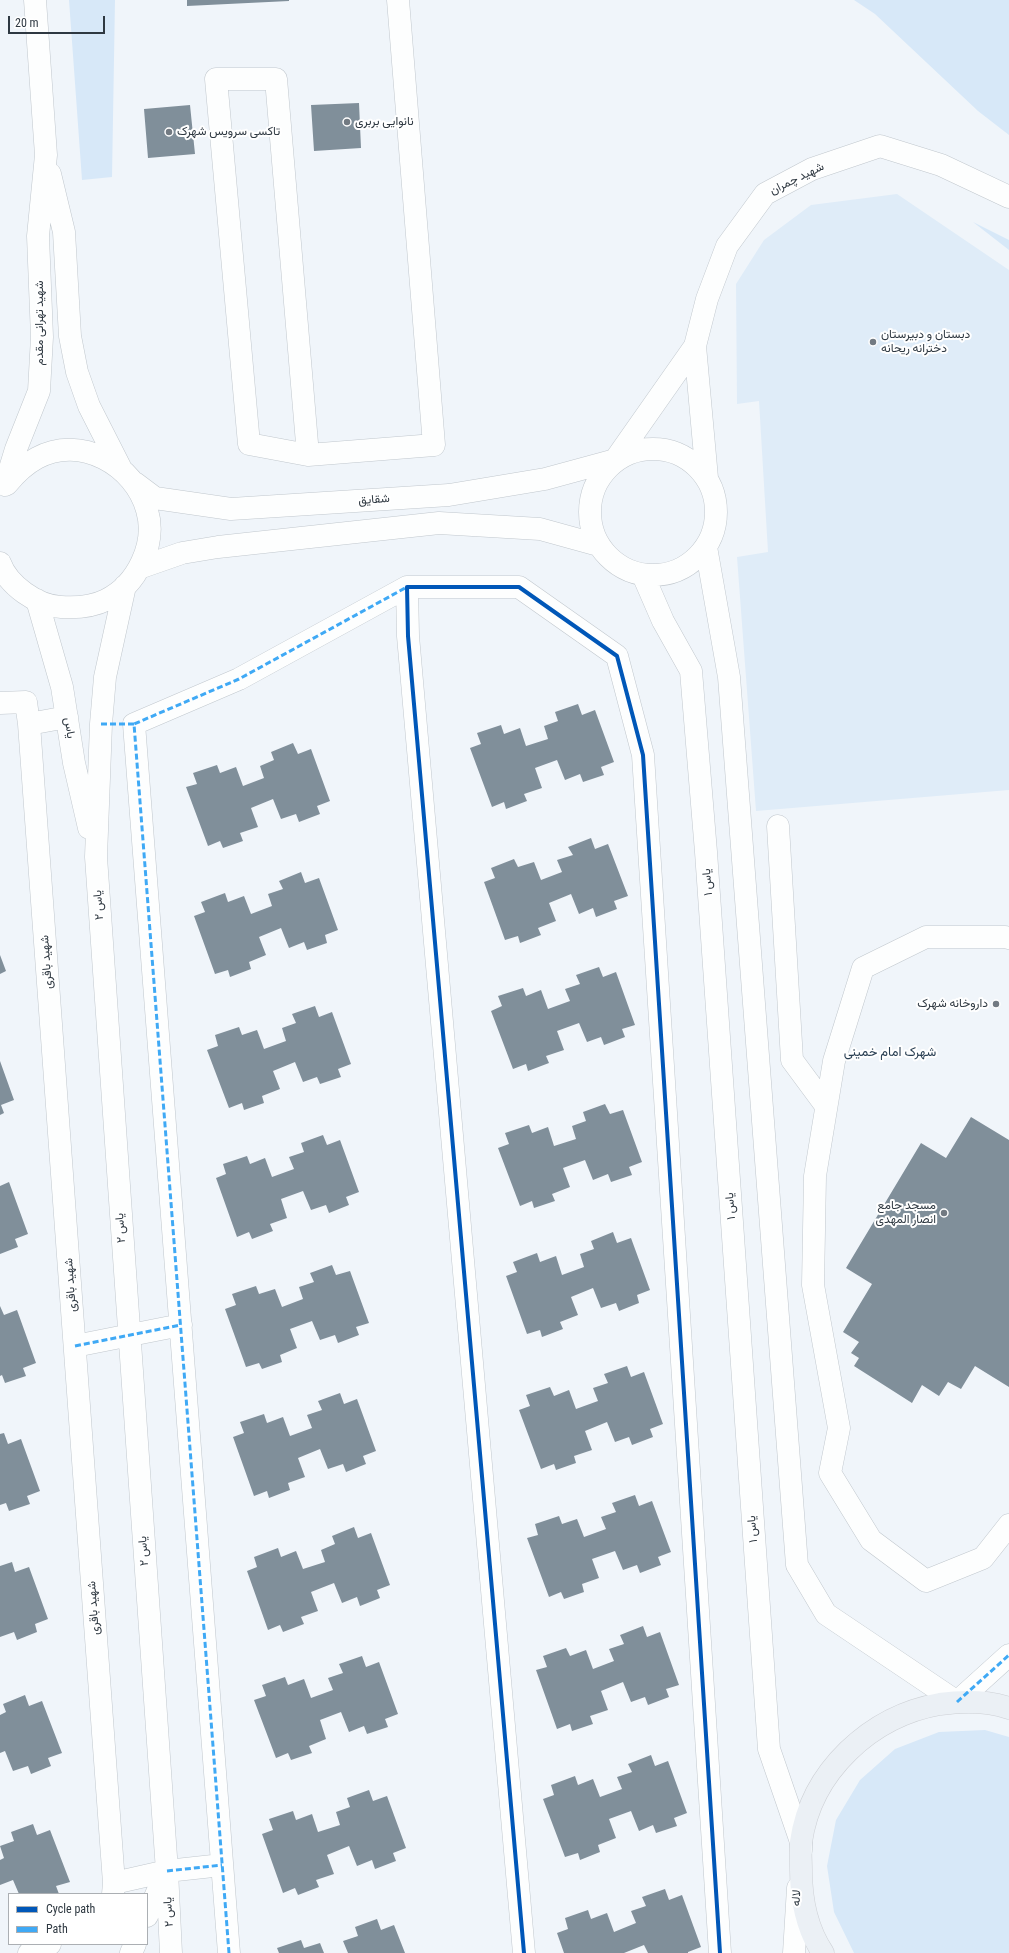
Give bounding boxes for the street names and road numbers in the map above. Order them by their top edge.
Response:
street label: شهید چمران [768,160,826,198]
street label: شهید تهرانی مقدم [33,280,47,366]
street label: شقایق [358,492,390,508]
street label: یاس [60,716,78,740]
street label: یاس ۱ [700,868,716,896]
street label: یاس ۲ [91,889,107,921]
street label: شهید باقری [38,934,56,990]
street label: یاس ۱ [723,1192,739,1220]
street label: یاس ۲ [113,1212,129,1244]
street label: شهید باقری [62,1257,80,1313]
street label: یاس ۱ [745,1515,761,1543]
street label: یاس ۲ [136,1535,152,1567]
street label: شهید باقری [85,1580,103,1636]
street label: لاله [789,1889,805,1907]
street label: یاس ۲ [161,1897,177,1927]

